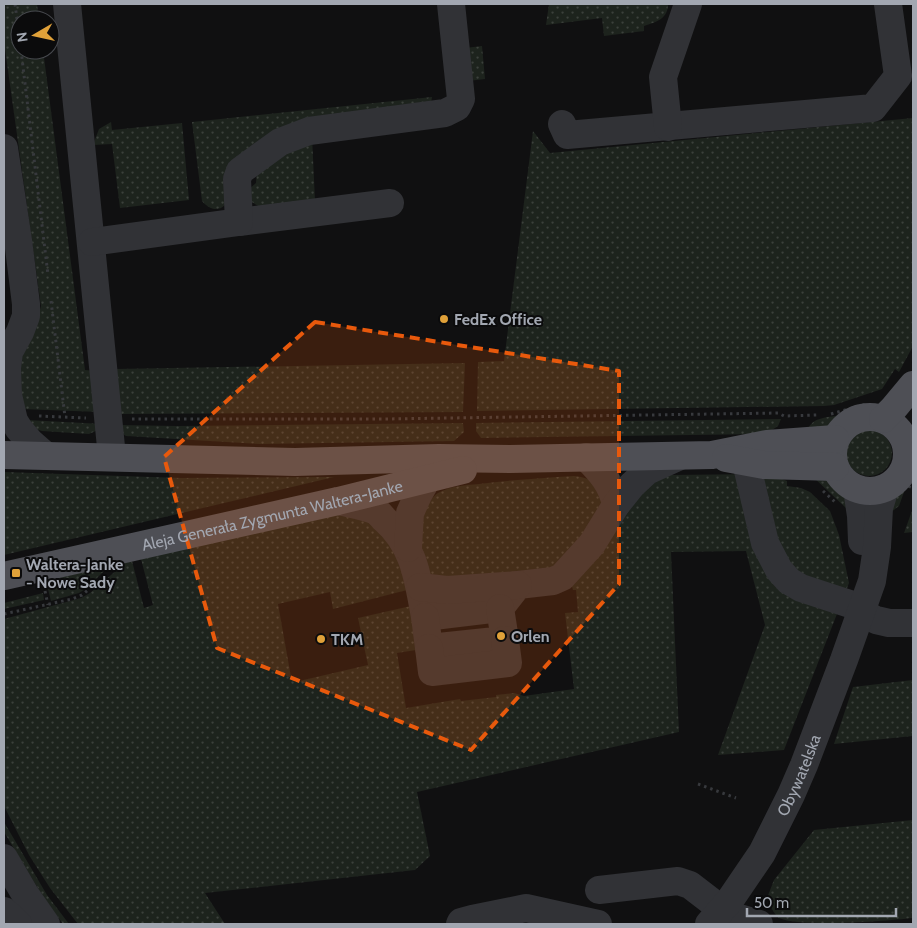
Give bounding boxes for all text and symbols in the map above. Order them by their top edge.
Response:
north arrow [10,10,60,60]
text: N [12,31,32,43]
place label: FedEx Office [454,310,542,329]
marker: FedEx Office [438,313,450,325]
street label: Aleja Generała Zygmunta Waltera-Janke [140,476,405,554]
place label: Waltera-Janke - Nowe Sady [26,555,123,592]
marker: Waltera-Janke - Nowe Sady [10,567,22,579]
place label: Orlen [511,627,550,646]
place label: TKM [331,630,363,649]
marker: Orlen [495,630,507,642]
marker: TKM [315,633,327,645]
street label: Obywatelska [773,731,824,819]
scale bar [747,886,896,918]
text: 50 m [754,894,789,912]

